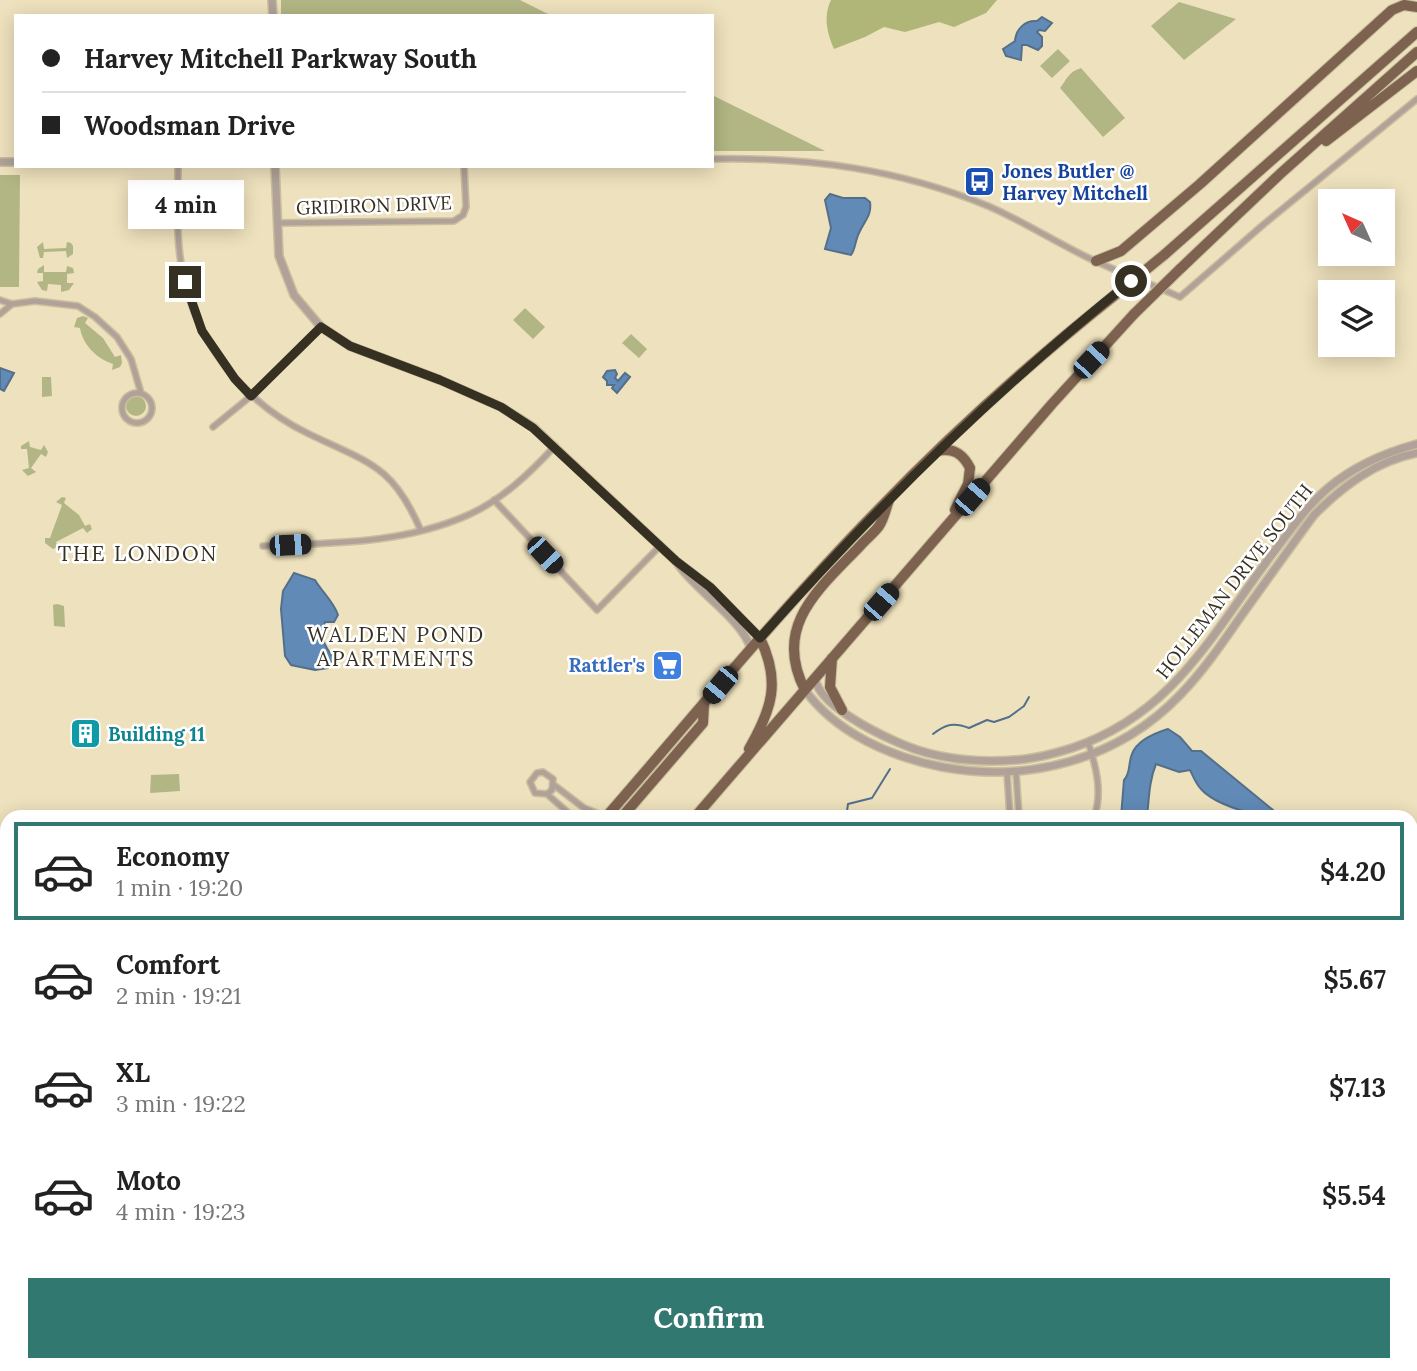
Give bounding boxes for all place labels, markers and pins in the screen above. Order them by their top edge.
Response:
place label: Jones Butler @ Harvey Mitchell [1002,159,1148,205]
bus stop icon: Jones Butler @ Harvey Mitchell [962,165,996,199]
supermarket icon: Rattler's [651,648,685,682]
place label: Rattler's [569,653,645,677]
building icon: Building 11 [68,717,102,751]
place label: Building 11 [108,722,205,746]

